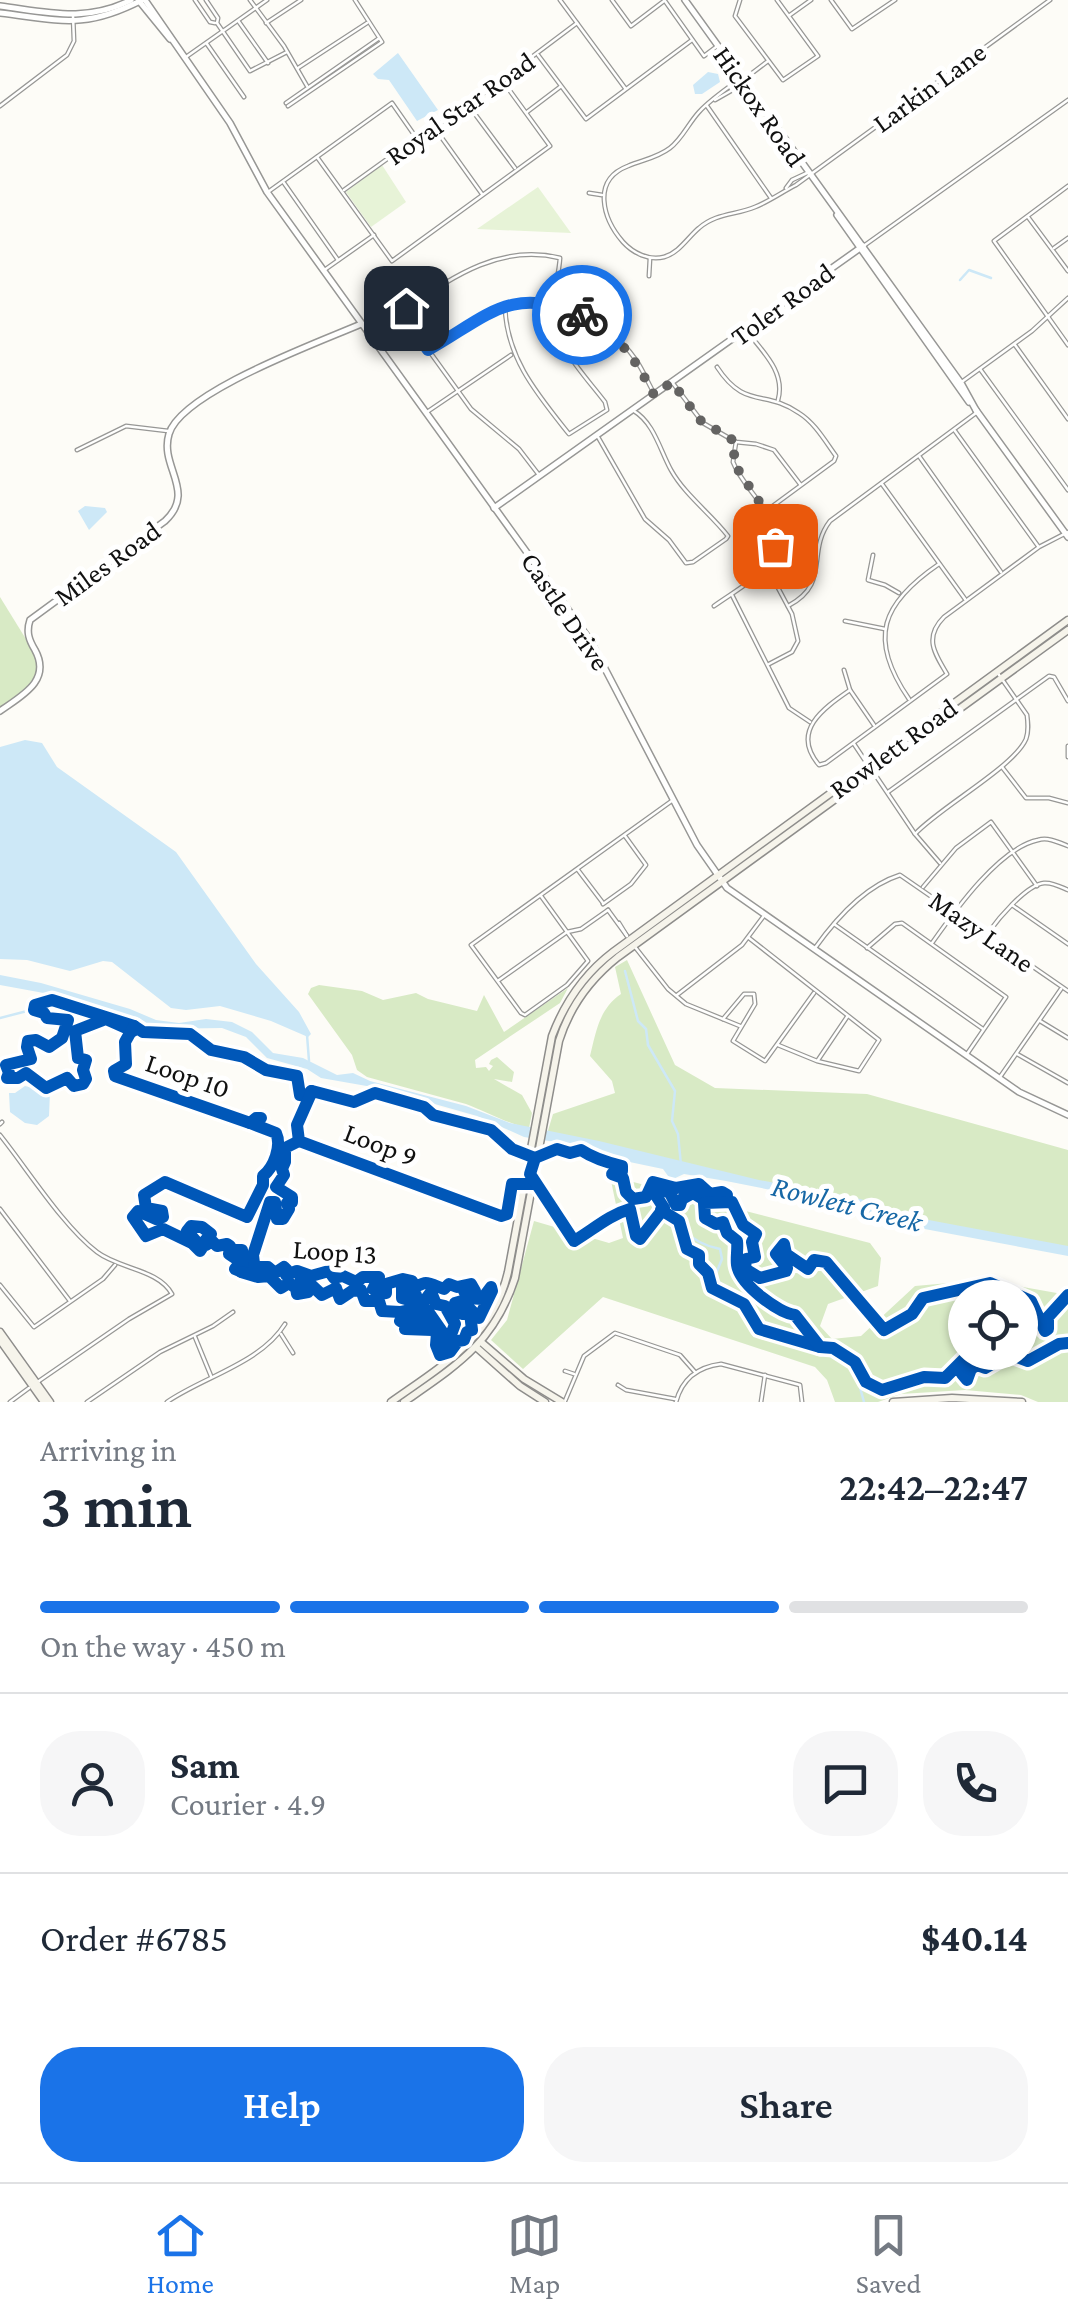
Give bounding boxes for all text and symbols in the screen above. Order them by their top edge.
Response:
street label: Larkin Lane [867,36,992,139]
street label: Hickox Road [707,40,812,172]
street label: Royal Star Road [380,46,541,171]
street label: Toler Road [725,257,840,352]
courier [532,265,632,365]
pin [364,266,449,351]
icon: home [379,281,434,336]
icon: bike [555,288,610,343]
pin [733,504,818,589]
street label: Miles Road [48,514,166,612]
icon: bag [748,519,803,574]
street label: Castle Drive [515,546,616,676]
street label: Rowlett Road [824,692,963,805]
street label: Mazy Lane [924,884,1040,979]
street label: Loop 10 [142,1047,234,1104]
street label: Loop 9 [340,1116,422,1173]
water label: Rowlett Creek [769,1169,928,1239]
street label: Loop 13 [292,1233,378,1270]
map controls [948,1280,1038,1370]
button: locate [948,1280,1038,1370]
text: Arriving in [40,1432,177,1468]
text: 22:42–22:47 [839,1466,1028,1508]
text: 3 min [40,1469,192,1541]
text: On the way · 450 m [40,1628,286,1664]
button: person [40,1731,145,1836]
button: chat [793,1731,898,1836]
button: phone [923,1731,1028,1836]
text: Sam [170,1744,240,1786]
text: Courier · 4.9 [170,1786,326,1822]
text: Order #6785 [40,1917,228,1959]
text: $40.14 [921,1917,1028,1959]
button: Help [40,2047,524,2162]
button: Share [544,2047,1028,2162]
tab: Home [147,2208,214,2299]
tab: Map [507,2208,562,2299]
tab: Saved [856,2208,921,2299]

